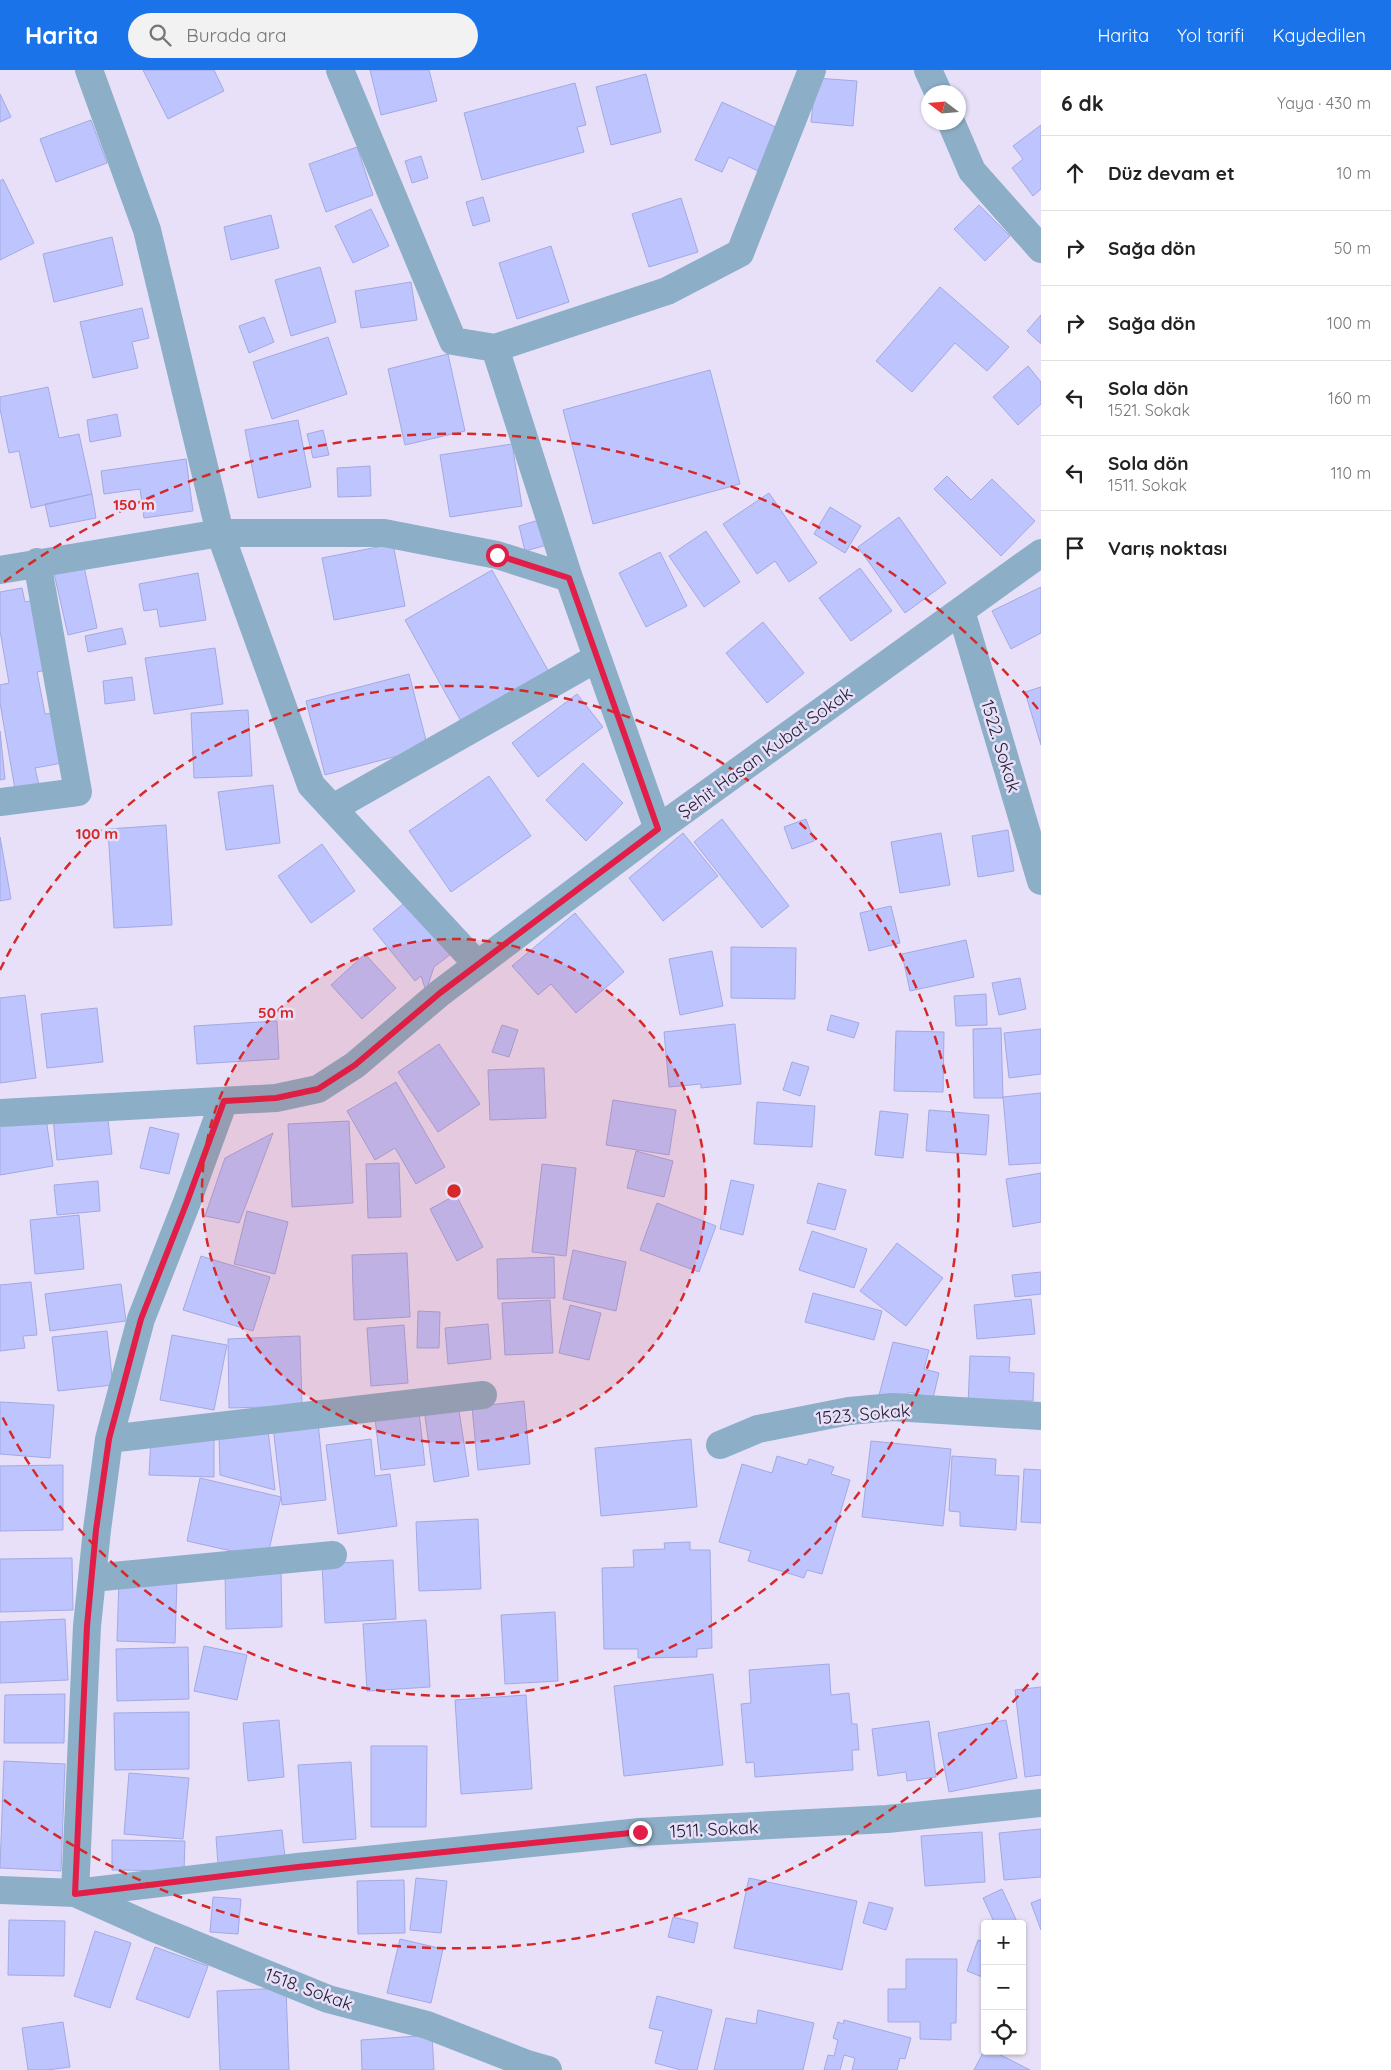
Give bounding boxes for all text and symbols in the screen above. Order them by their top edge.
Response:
search box [128,13,478,58]
text: Harita [25,20,98,50]
icon: search [146,21,174,49]
text: Burada ara [186,23,286,47]
text: Harita [1097,24,1149,47]
text: Yol tarifi [1177,24,1244,47]
text: Kaydedilen [1272,24,1366,47]
north arrow [921,85,966,130]
text: 6 dk [1061,90,1104,116]
text: Yaya · 430 m [1277,93,1371,113]
icon: ahead [1061,159,1089,187]
text: Düz devam et [1108,161,1235,185]
text: 10 m [1337,163,1371,183]
icon: right [1061,234,1089,262]
text: Sağa dön [1108,236,1196,260]
text: 50 m [1334,238,1371,258]
icon: right [1061,309,1089,337]
text: Sağa dön [1108,311,1196,335]
text: 100 m [1327,313,1371,333]
text: Sola dön [1108,376,1189,400]
icon: left [1061,384,1089,412]
text: 160 m [1328,388,1371,408]
text: 1521. Sokak [1108,400,1190,420]
text: Sola dön [1108,451,1189,475]
icon: left [1061,459,1089,487]
text: 110 m [1331,463,1371,483]
text: 1511. Sokak [1108,475,1187,495]
text: 150 m [113,495,155,514]
icon: arrive [1061,534,1089,562]
text: Varış noktası [1108,536,1227,560]
route start [486,544,509,567]
street label: Şehit Hasan Kubat Sokak [673,681,857,823]
street label: 1522. Sokak [976,697,1026,795]
text: 100 m [76,824,118,843]
text: 50 m [258,1003,294,1022]
centre of rings [445,1182,463,1200]
street label: 1523. Sokak [815,1398,911,1430]
street label: 1511. Sokak [669,1815,759,1843]
route end [629,1821,652,1844]
map controls [981,1920,1026,2055]
button: + [981,1920,1026,1965]
street label: 1518. Sokak [262,1962,356,2016]
button: − [981,1965,1026,2010]
button: locate [981,2010,1026,2055]

